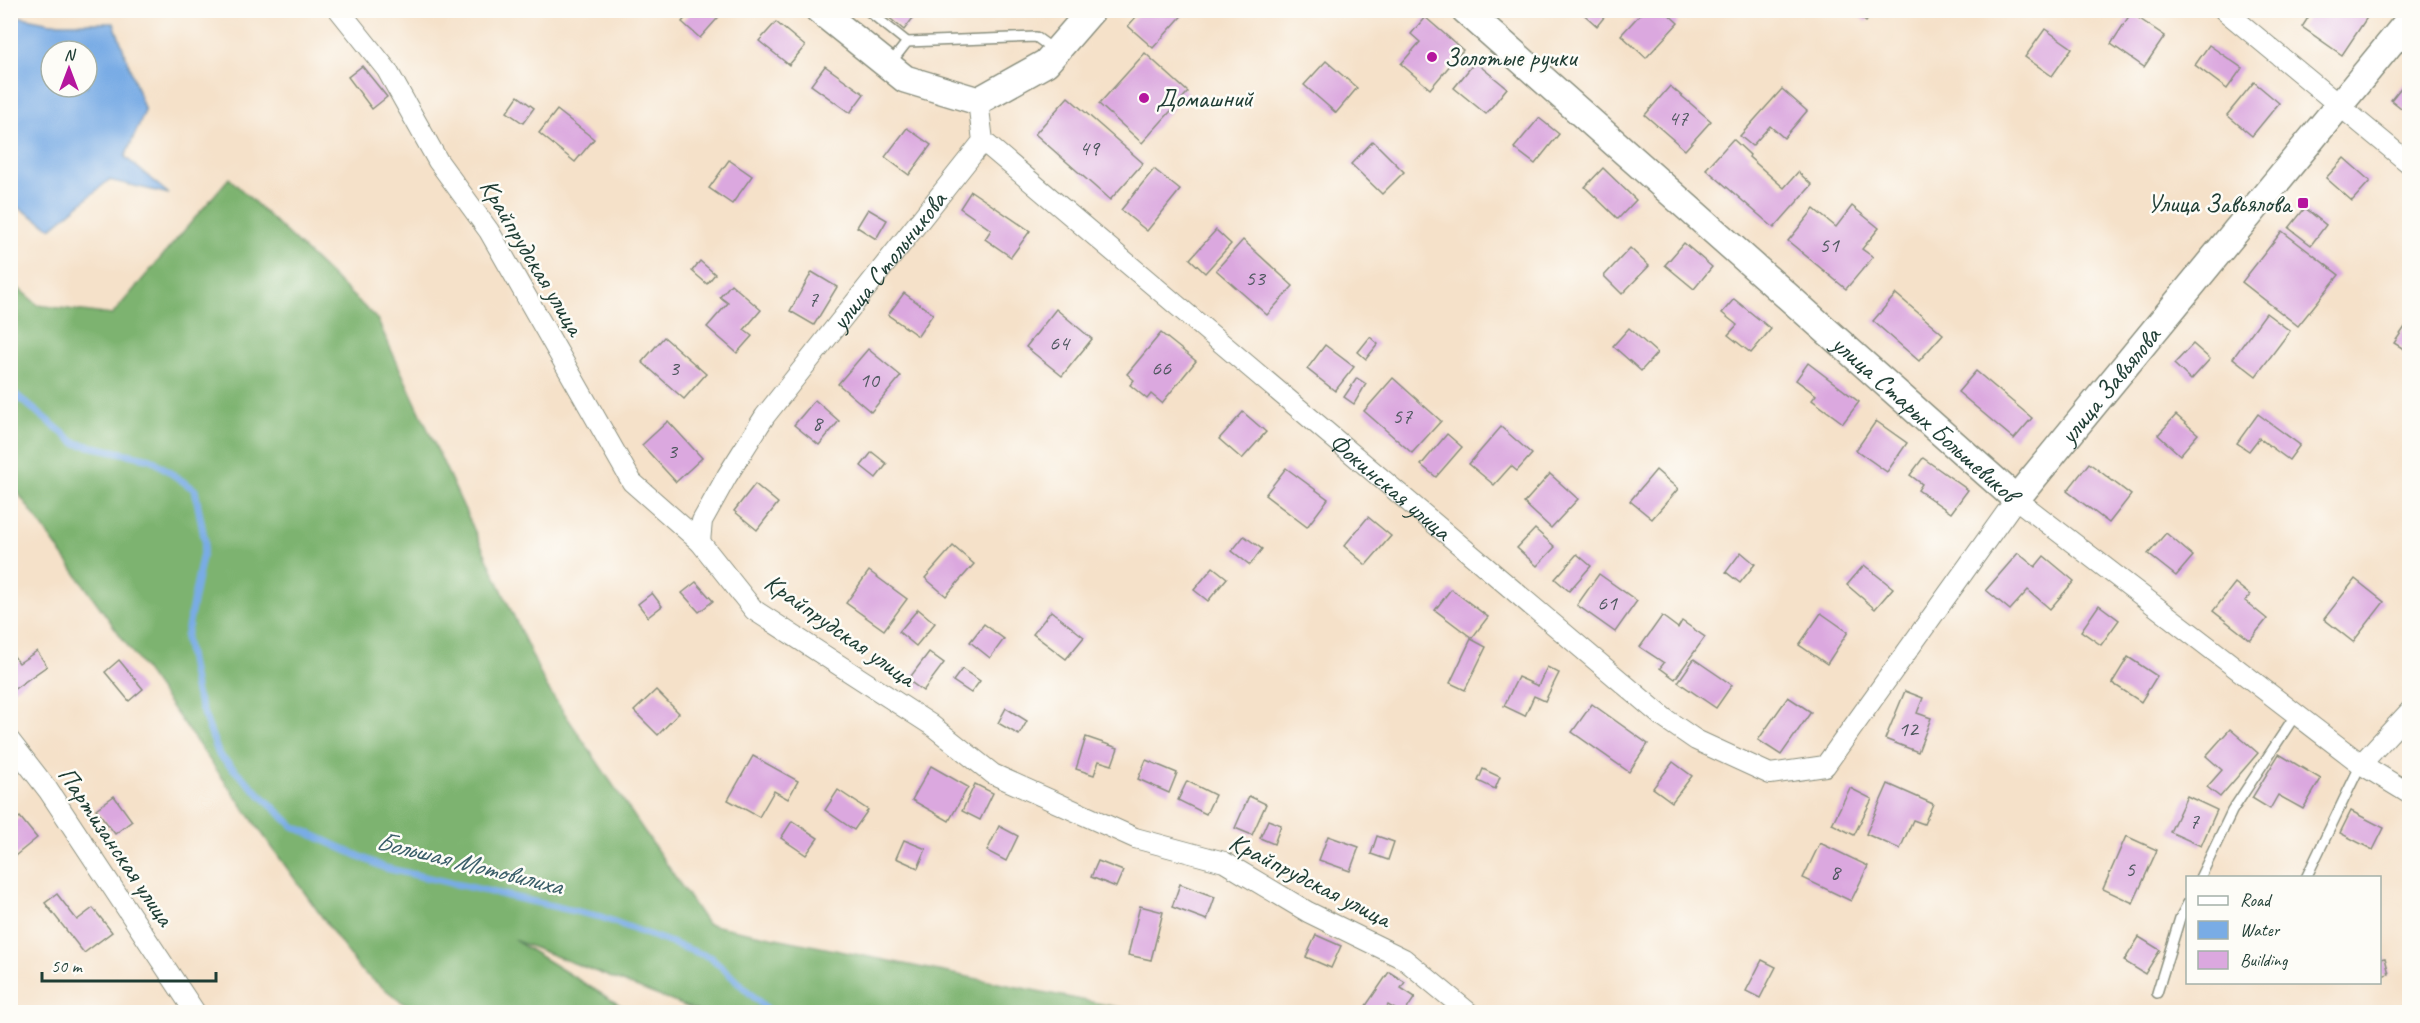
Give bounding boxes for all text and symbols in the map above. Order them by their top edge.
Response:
north arrow [39,39,99,99]
place label: Золотые ручки [1444,41,1579,74]
text: N [64,45,77,65]
marker: Золотые ручки [1425,50,1439,64]
place label: Домашний [1156,82,1255,115]
marker: Домашний [1137,91,1151,105]
house number: 47 [1668,104,1689,132]
house number: 49 [1079,134,1101,162]
street label: Крайпрудская улица [472,173,593,343]
street label: улица Стольникова [822,183,954,338]
place label: Улица Завьялова [2147,187,2293,220]
marker: Улица Завьялова [2296,196,2310,210]
house number: 51 [1819,231,1840,259]
house number: 53 [1245,264,1267,292]
house number: 7 [808,285,819,313]
street label: улица Завьялова [2050,318,2168,452]
street label: улица Старых Большевиков [1824,326,2029,513]
house number: 64 [1049,329,1071,357]
house number: 3 [669,354,681,382]
house number: 66 [1151,354,1172,382]
house number: 10 [859,366,881,394]
house number: 57 [1392,402,1413,430]
house number: 8 [812,409,824,437]
street label: Фокинская улица [1322,425,1460,548]
house number: 3 [667,437,679,465]
street label: Крайпрудская улица [758,566,924,696]
house number: 61 [1597,589,1618,617]
house number: 12 [1898,715,1920,743]
street label: Партизанская улица [50,760,182,933]
house number: 7 [2189,807,2200,835]
water label: Большая Мотовилиха [373,823,568,903]
street label: Крайпрудская улица [1224,825,1398,936]
house number: 5 [2125,855,2136,883]
house number: 8 [1830,858,1842,886]
legend [2186,876,2381,984]
text: Road [2240,889,2273,911]
text: Water [2240,919,2281,941]
scale bar [42,945,216,983]
text: Building [2240,949,2289,971]
text: 50 m [51,955,84,977]

